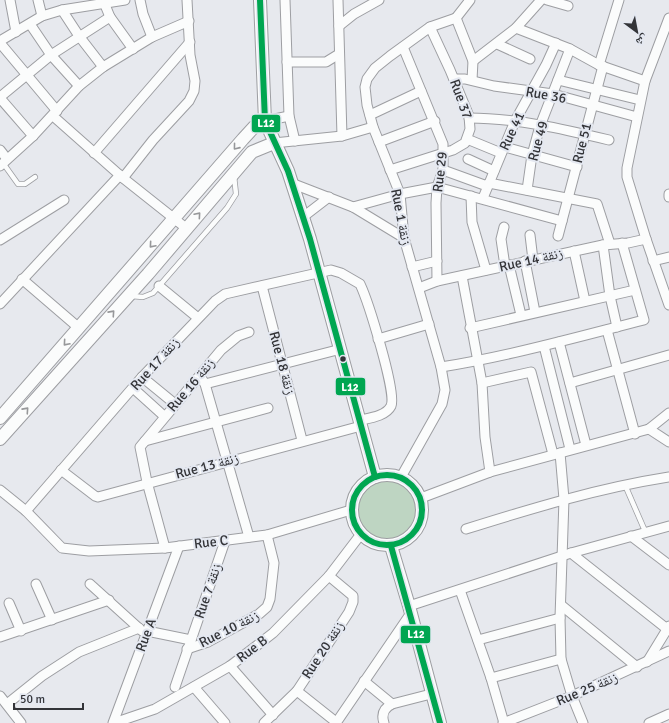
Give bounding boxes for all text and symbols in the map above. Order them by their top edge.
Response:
north arrow [617,12,657,52]
text: ش [633,31,650,49]
street label: Rue 37 [446,77,476,121]
street label: Rue 36 [524,83,568,107]
street label: Rue 41 [496,109,528,153]
line badge: L12 [251,114,281,133]
text: L12 [257,117,275,130]
street label: Rue 49 [524,119,552,163]
street label: Rue 51 [569,121,595,165]
one-way arrow [234,142,241,149]
street label: Rue 29 [429,151,451,193]
street label: Rue 1 زنقة [387,187,415,247]
one-way arrow [193,212,200,220]
one-way arrow [149,240,156,248]
street label: Rue 14 زنقة [497,244,565,276]
one-way arrow [108,311,115,318]
street label: Rue 18 زنقة [265,329,299,397]
street label: Rue 17 زنقة [127,334,183,394]
one-way arrow [64,338,71,346]
unlabelled marker [338,354,348,364]
street label: Rue 16 زنقة [164,355,218,415]
line badge: L12 [335,377,366,396]
text: L12 [341,381,359,394]
one-way arrow [21,408,28,415]
street label: Rue 13 زنقة [173,449,241,483]
street label: Rue C [193,531,229,553]
street label: Rue 7 زنقة [191,561,225,621]
street label: Rue 10 زنقة [196,607,262,651]
street label: Rue A [132,616,160,654]
street label: Rue 20 زنقة [298,618,348,682]
line badge: L12 [400,625,431,644]
text: L12 [407,628,425,641]
street label: Rue B [233,632,271,666]
street label: Rue 25 زنقة [554,668,620,710]
scale bar [14,685,83,711]
text: 50 m [20,692,45,707]

